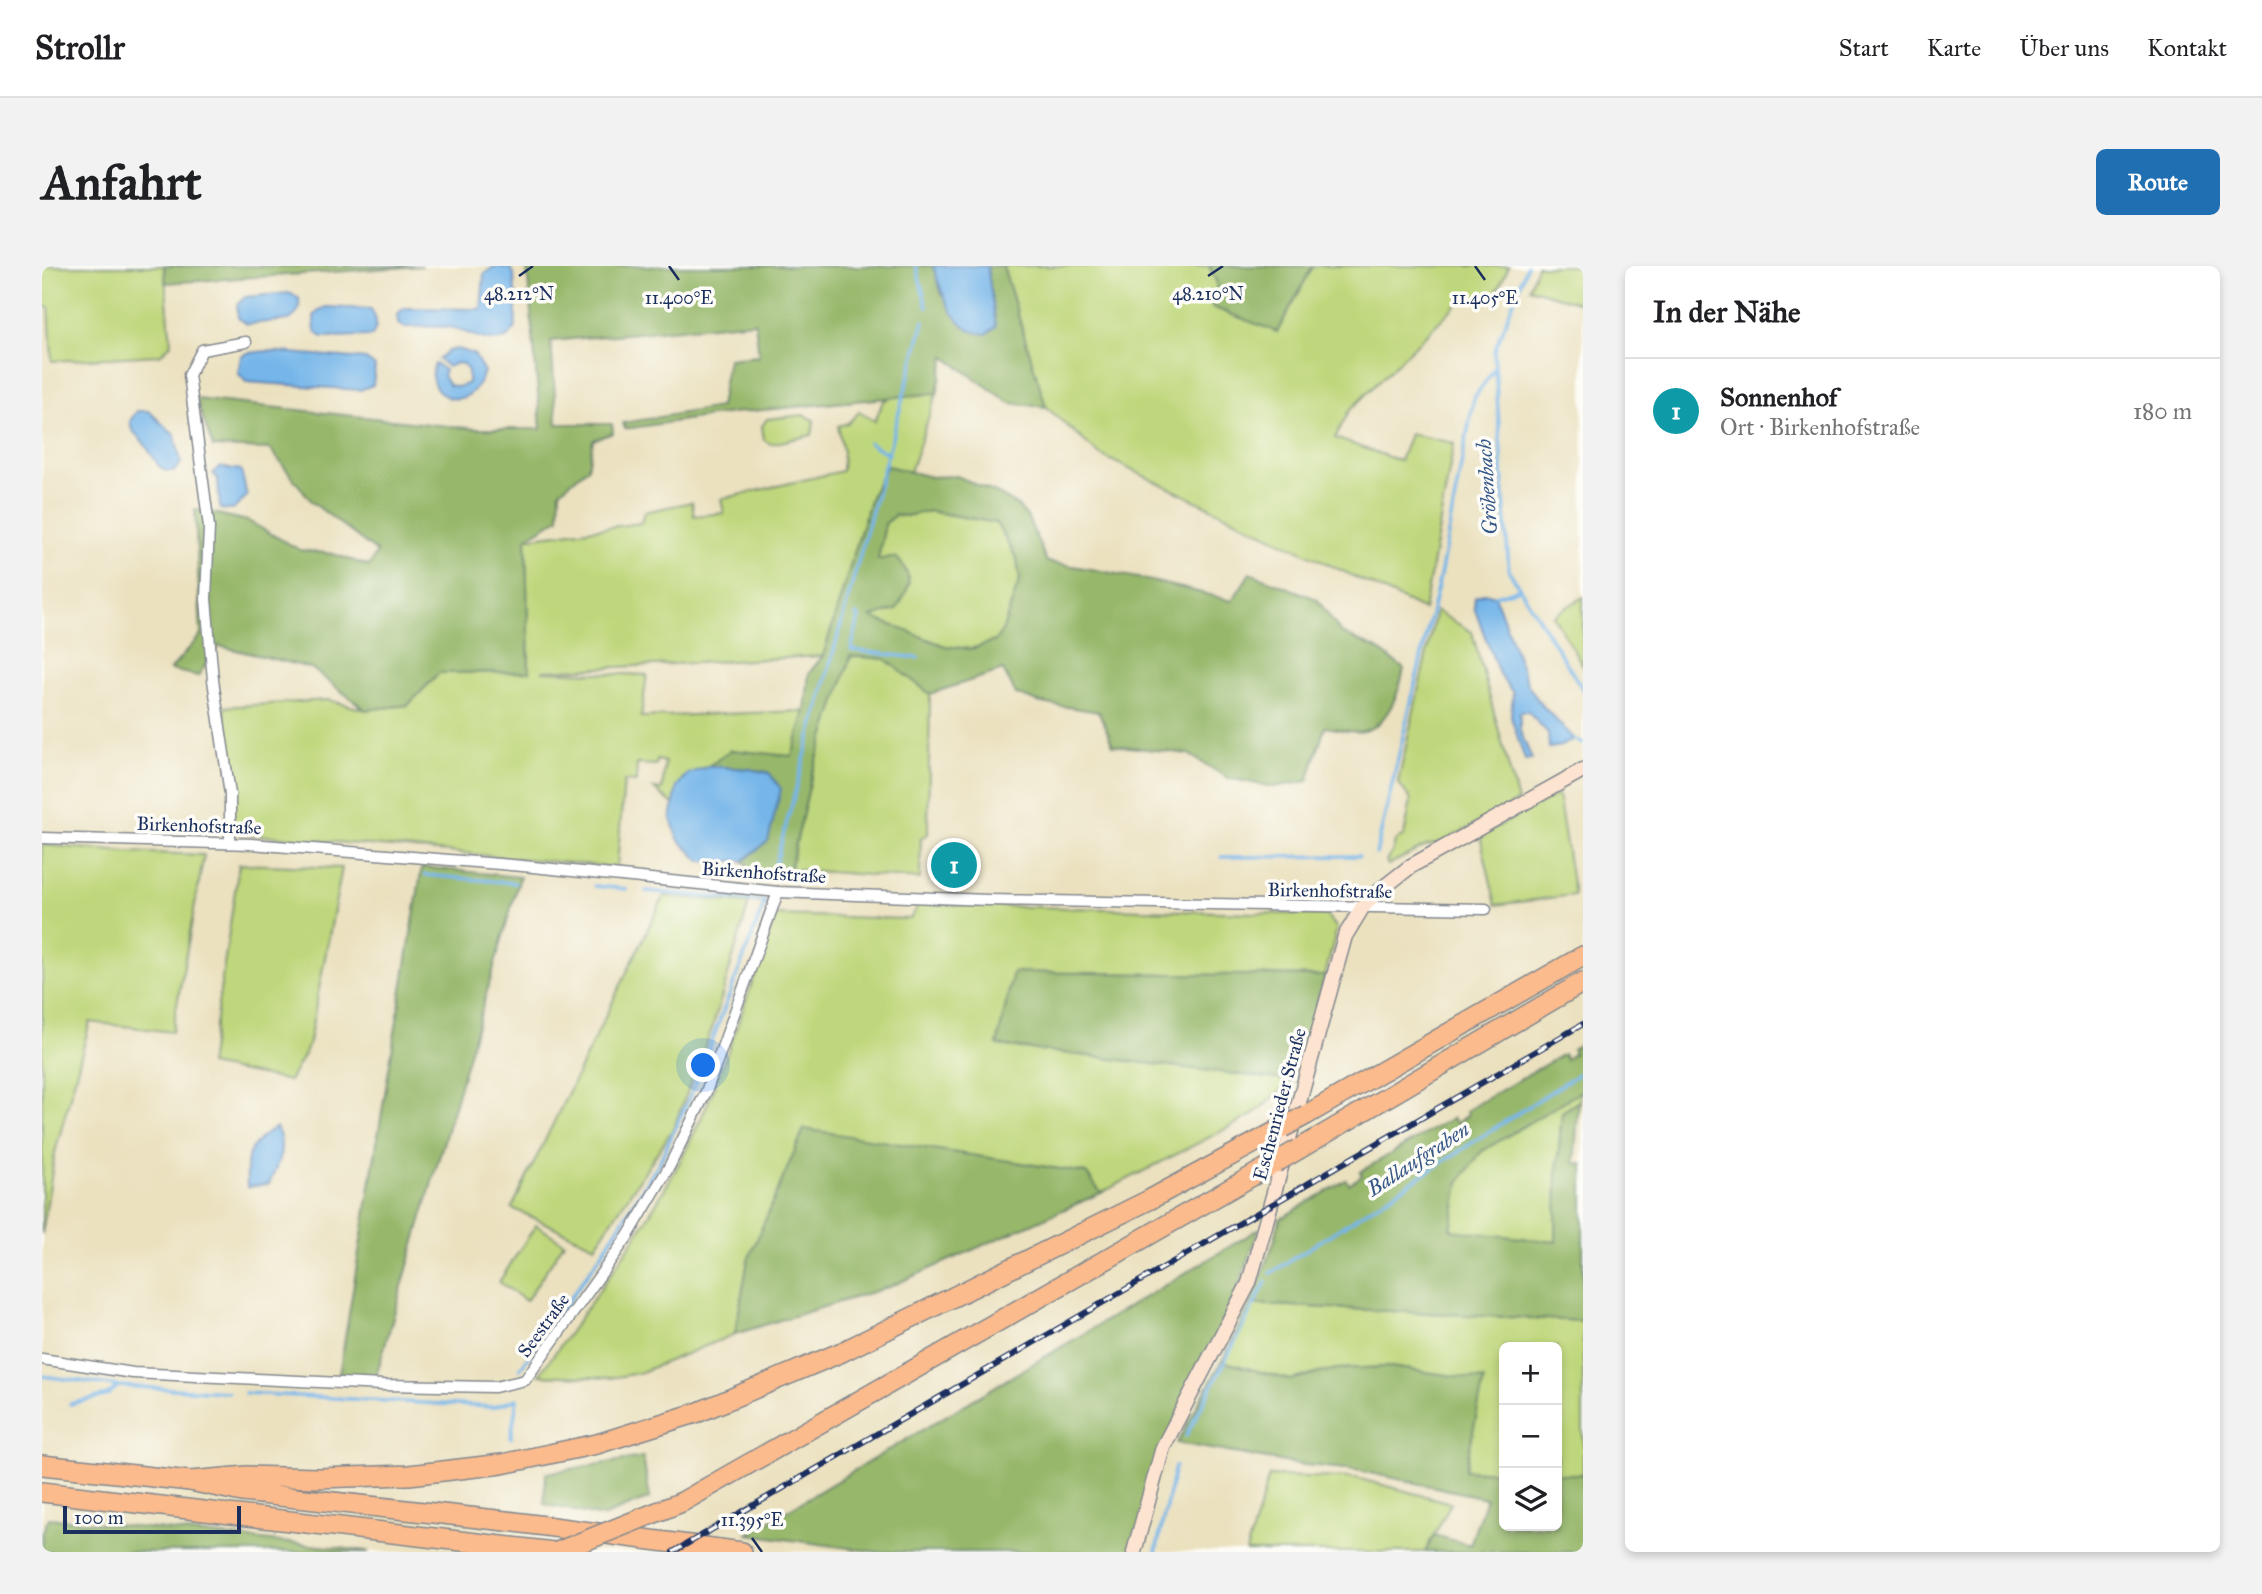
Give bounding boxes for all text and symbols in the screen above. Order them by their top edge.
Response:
text: Strollr [35,28,125,68]
text: Start [1839,33,1889,63]
text: Karte [1927,33,1981,63]
text: Über uns [2019,33,2109,63]
text: Kontakt [2147,33,2227,63]
button: Route [2096,149,2220,215]
text: Anfahrt [42,153,202,212]
text: 48.212°N [484,283,554,305]
text: 48.210°N [1172,283,1244,305]
text: 11.400°E [645,287,713,309]
text: 11.405°E [1452,287,1518,309]
text: In der Nähe [1653,294,1801,330]
text: Sonnenhof [1720,381,1838,413]
text: 1 [1671,397,1681,425]
text: 180 m [2133,397,2192,425]
text: Ort · Birkenhofstraße [1720,413,1920,441]
water label: Gröbenbach [1471,438,1503,536]
street label: Birkenhofstraße [136,812,262,839]
pin: 1 [931,839,977,891]
street label: Birkenhofstraße [701,857,827,888]
street label: Birkenhofstraße [1267,878,1393,903]
street label: Eschenrieder Straße [1248,1025,1311,1183]
your location [686,1048,720,1082]
water label: Ballaufgraben [1361,1116,1474,1202]
street label: Seestraße [513,1289,574,1362]
map controls [1499,1342,1562,1531]
button: + [1499,1342,1562,1405]
button: − [1499,1405,1562,1468]
button: layers [1499,1468,1562,1531]
scale bar [63,1503,242,1535]
text: 100 m [74,1506,124,1529]
text: 11.395°E [721,1509,783,1531]

